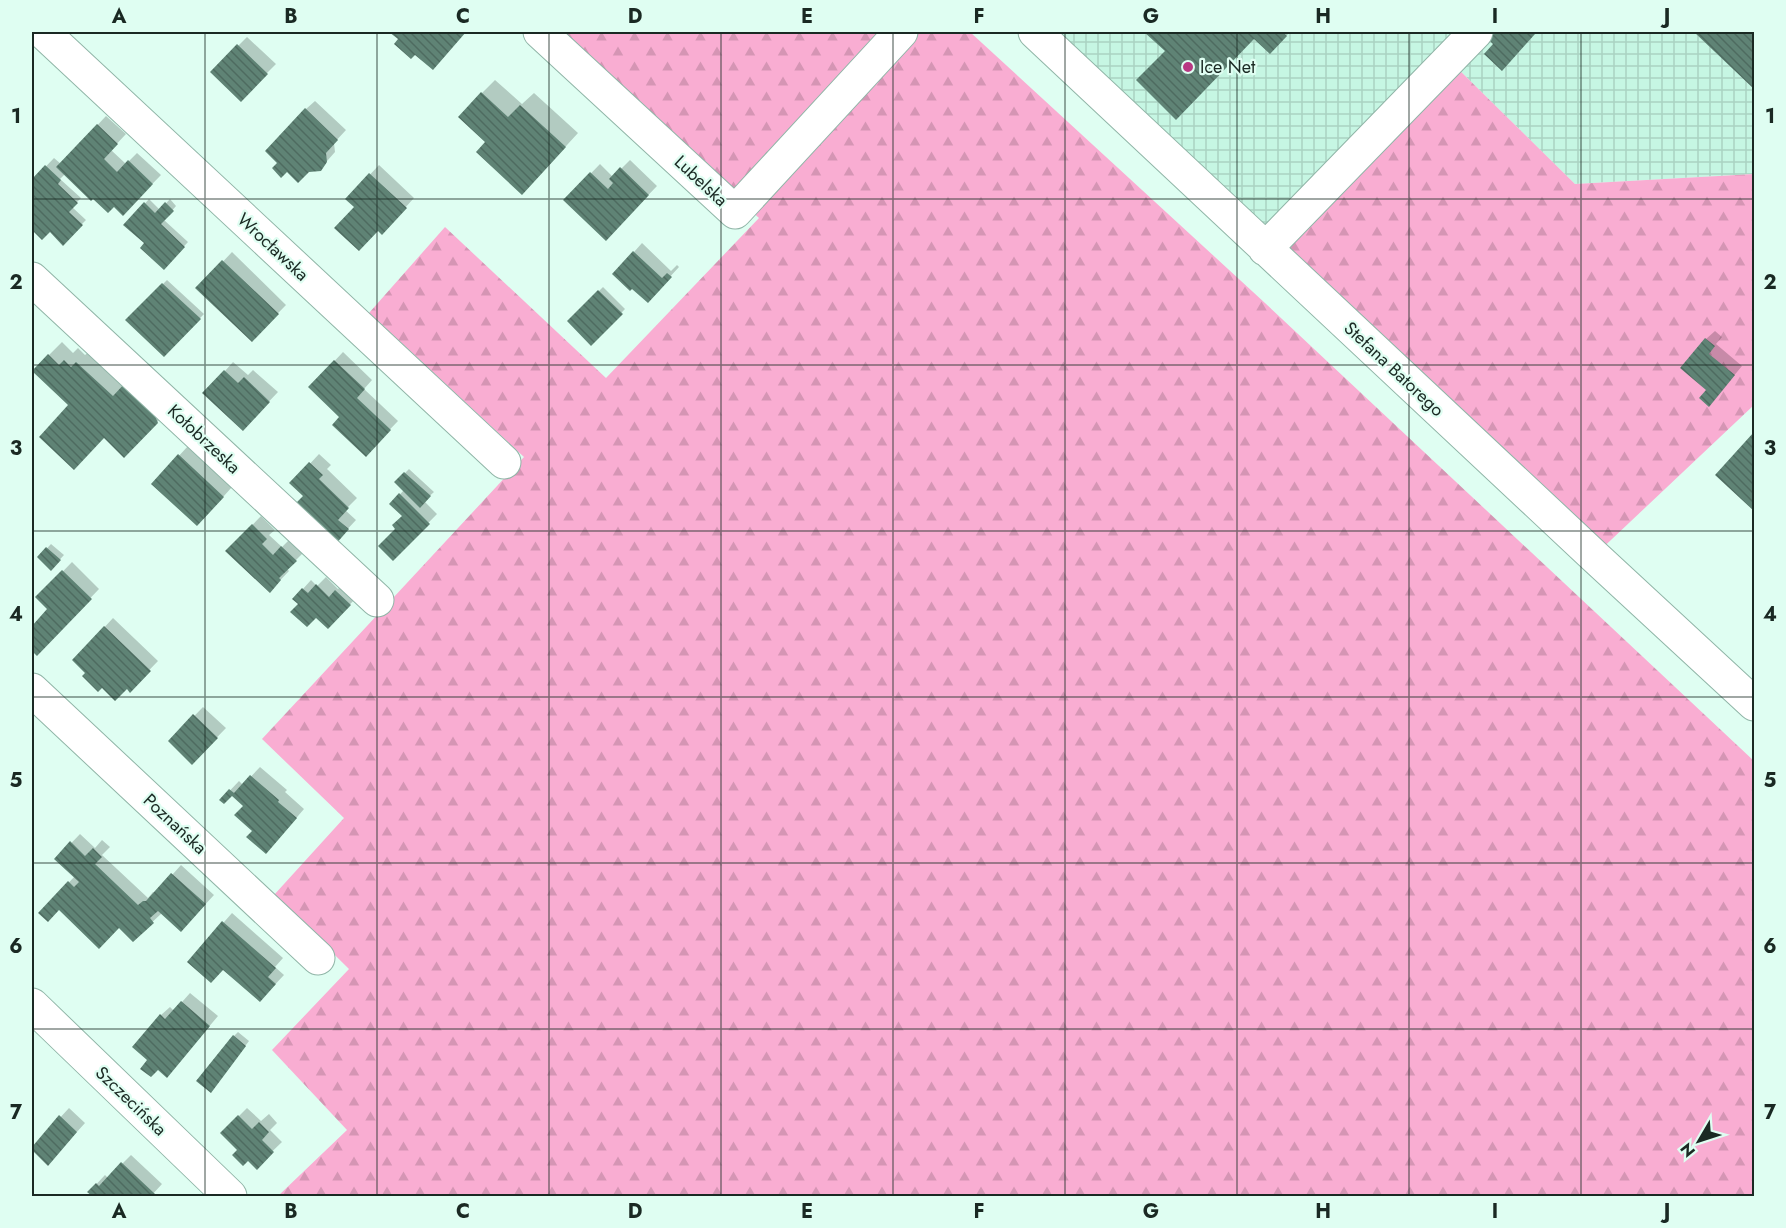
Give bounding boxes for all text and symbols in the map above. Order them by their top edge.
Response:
text: A [111,2,127,31]
text: B [284,2,298,31]
text: C [456,2,470,31]
text: D [628,2,642,31]
text: E [801,2,813,31]
text: F [973,2,985,31]
text: G [1143,2,1159,31]
text: H [1315,2,1331,31]
text: I [1492,2,1498,31]
text: J [1660,2,1670,31]
place label: Ice Net [1200,54,1256,80]
marker: Ice Net [1181,60,1195,74]
text: 1 [11,102,21,131]
text: 1 [1765,102,1775,131]
street label: Lubelska [668,149,734,213]
street label: Wrocławska [231,207,315,287]
text: 2 [9,268,23,297]
text: 2 [1763,268,1777,297]
street label: Stefana Batorego [1338,316,1450,423]
street label: Kołobrzeska [162,398,246,480]
text: 3 [10,434,22,463]
text: 3 [1764,434,1776,463]
text: 4 [9,600,23,629]
text: 4 [1763,600,1777,629]
text: 5 [10,766,23,795]
text: 5 [1764,766,1777,795]
street label: Poznańska [137,788,213,860]
text: 6 [9,932,23,961]
text: 6 [1763,932,1777,961]
street label: Szczecińska [89,1060,173,1142]
text: 7 [10,1098,23,1127]
text: 7 [1764,1098,1777,1127]
north arrow [1669,1111,1729,1171]
text: N [1675,1138,1701,1162]
text: A [111,1197,127,1226]
text: B [284,1197,298,1226]
text: C [456,1197,470,1226]
text: D [628,1197,642,1226]
text: E [801,1197,813,1226]
text: F [973,1197,985,1226]
text: G [1143,1197,1159,1226]
text: H [1315,1197,1331,1226]
text: I [1492,1197,1498,1226]
text: J [1660,1197,1670,1226]

